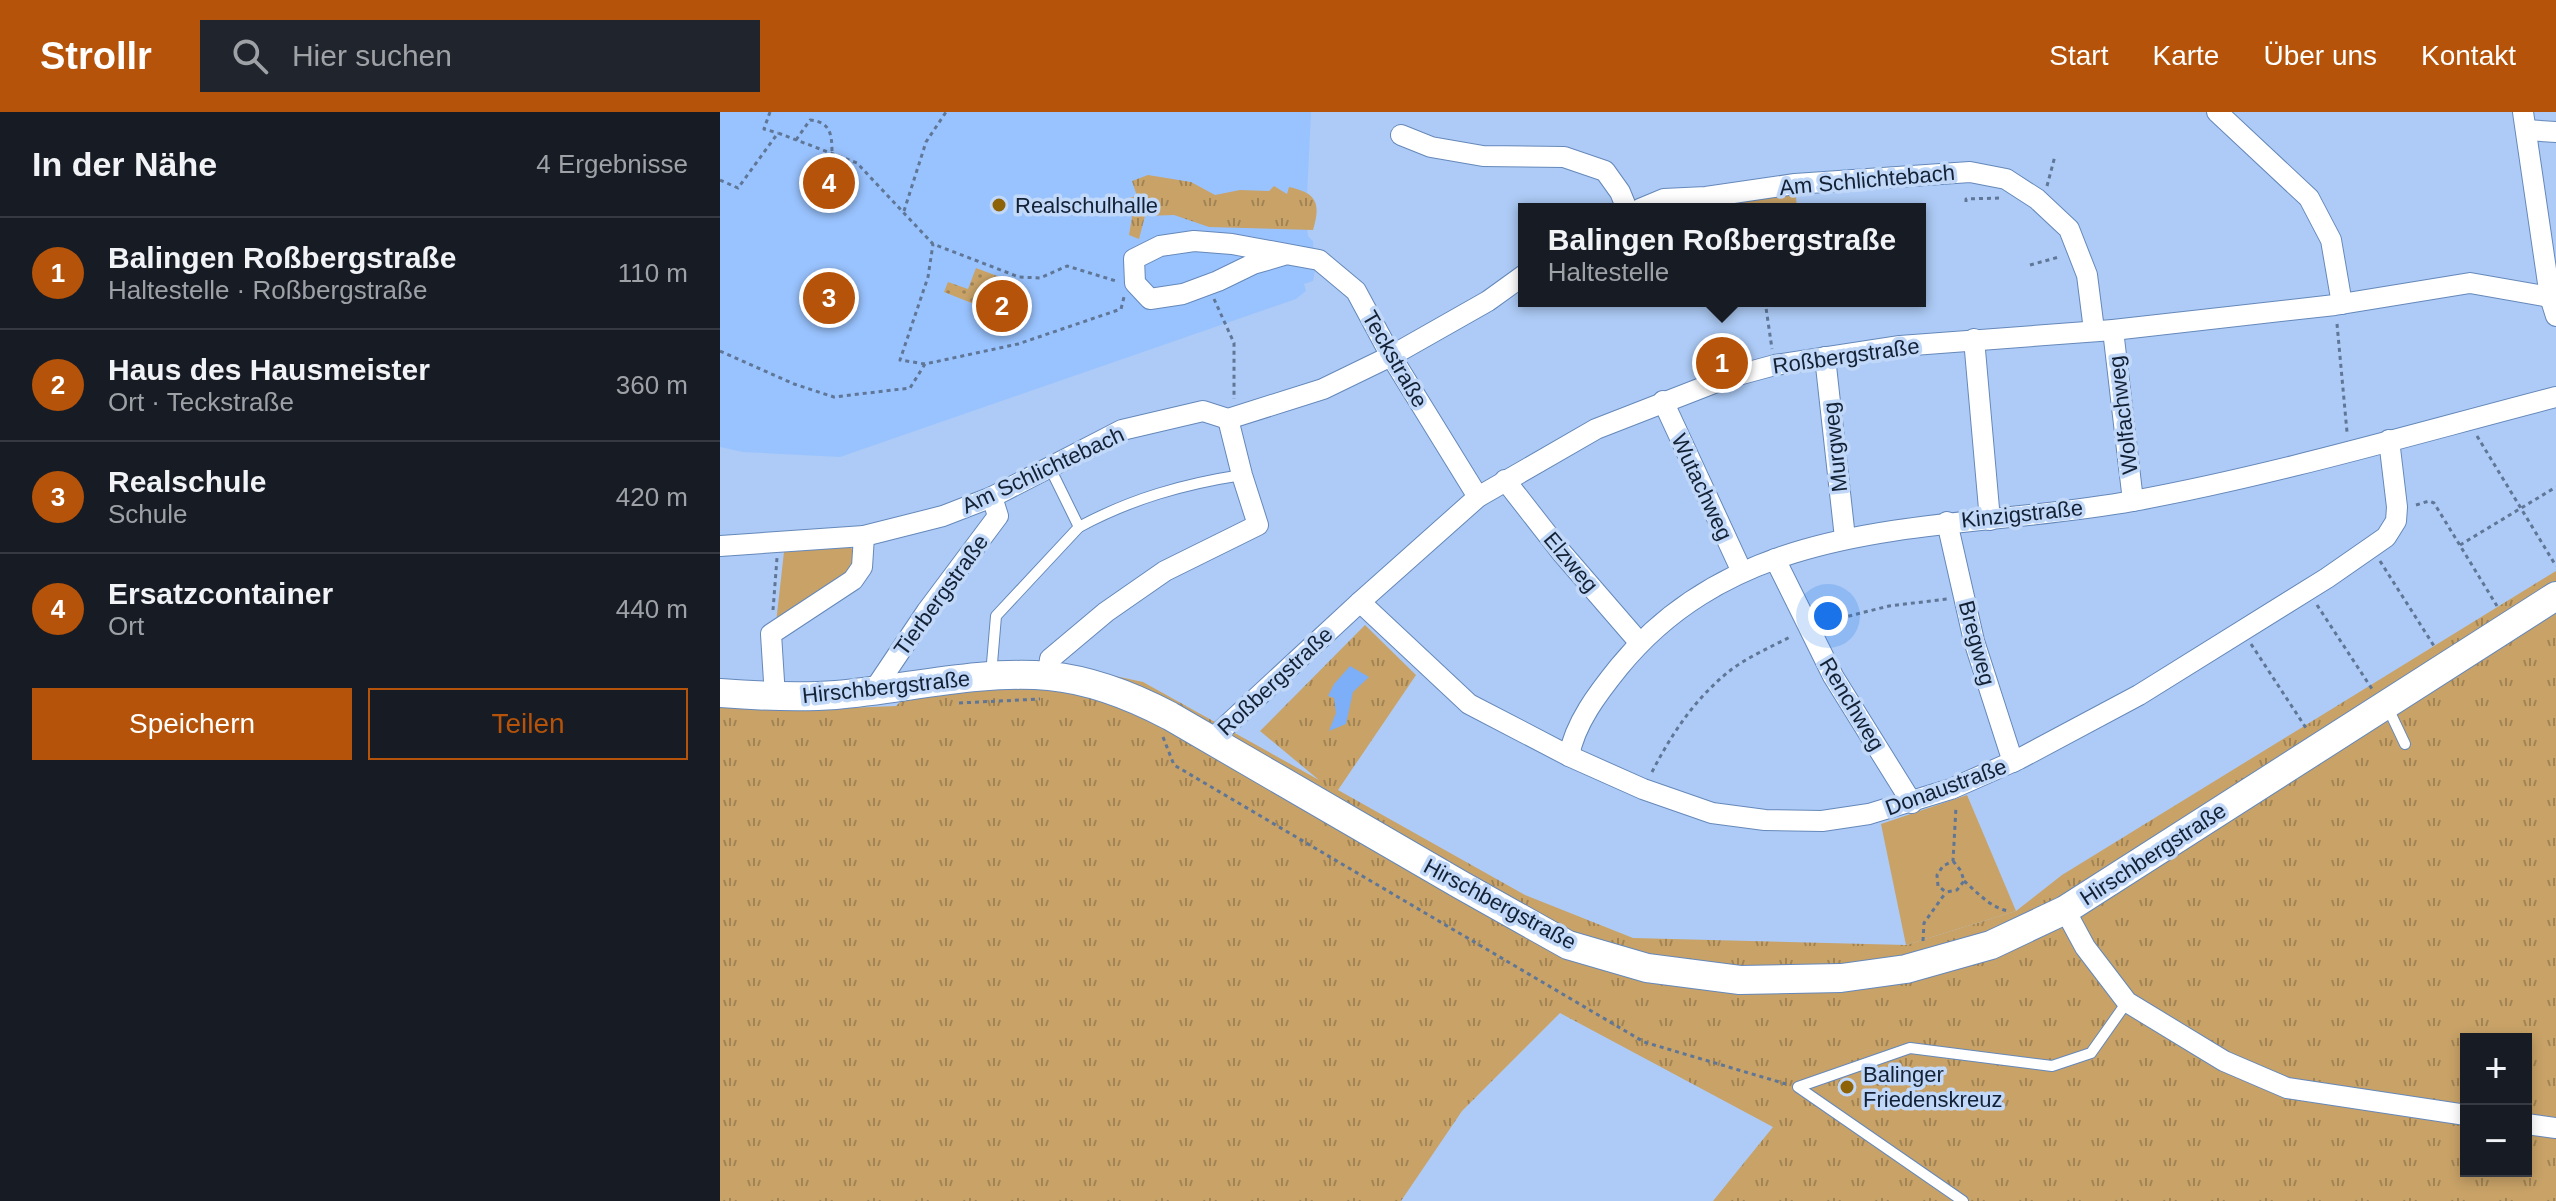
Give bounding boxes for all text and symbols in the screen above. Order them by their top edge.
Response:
search box [200,20,760,92]
icon: search [228,34,272,78]
text: Strollr [40,35,152,77]
text: Hier suchen [292,39,452,72]
text: Start [2049,40,2108,71]
text: Karte [2152,40,2219,71]
text: Über uns [2263,40,2377,71]
text: Kontakt [2421,40,2516,71]
text: In der Nähe [32,145,217,183]
text: 4 Ergebnisse [536,149,688,179]
pin: 4 [803,153,855,213]
street label: Am Schlichtebach [1778,160,1956,200]
place label: Realschulhalle [1015,193,1158,218]
marker: Realschulhalle [990,196,1008,214]
popup [1518,203,1926,307]
text: Balingen Roßbergstraße [1548,223,1896,256]
text: Balingen Roßbergstraße [108,241,456,274]
text: Haltestelle [1548,257,1669,287]
text: 1 [51,258,65,288]
text: 110 m [618,258,688,288]
pin: 3 [803,268,855,328]
text: Haltestelle · Roßbergstraße [108,275,427,305]
pin: 2 [976,276,1028,336]
street label: Teckstraße [1357,306,1433,412]
pin: 1 [1696,333,1748,393]
street label: Roßbergstraße [1771,333,1921,379]
text: Haus des Hausmeister [108,353,430,386]
street label: Wolfachweg [2103,354,2143,476]
text: 2 [51,370,65,400]
text: 360 m [616,370,688,400]
text: Ort · Teckstraße [108,387,294,417]
street label: Murgweg [1818,401,1852,493]
street label: Am Schlichtebach [958,421,1128,519]
street label: Wutachweg [1666,430,1738,544]
text: Realschule [108,465,266,498]
text: 3 [51,482,65,512]
text: 420 m [616,482,688,512]
street label: Kinzigstraße [1960,495,2084,533]
text: Schule [108,499,188,529]
street label: Elzweg [1539,527,1603,597]
street label: Tierbergstraße [889,530,993,660]
text: Ersatzcontainer [108,577,333,610]
text: 4 [51,594,65,624]
text: 440 m [616,594,688,624]
your location [1808,596,1848,636]
street label: Bregweg [1954,598,2000,688]
text: Ort [108,611,144,641]
street label: Roßbergstraße [1212,621,1338,741]
street label: Renchweg [1815,653,1889,755]
street label: Hirschbergstraße [801,666,971,708]
button: Speichern [32,688,352,760]
button: Teilen [368,688,688,760]
street label: Donaustraße [1882,754,2010,820]
street label: Hirschbergstraße [2075,798,2231,910]
street label: Hirschbergstraße [1420,853,1580,955]
map controls [2460,1033,2532,1177]
button: + [2460,1033,2532,1105]
place label: Balinger Friedenskreuz [1863,1062,2002,1112]
marker: Balinger Friedenskreuz [1838,1078,1856,1096]
button: − [2460,1105,2532,1177]

